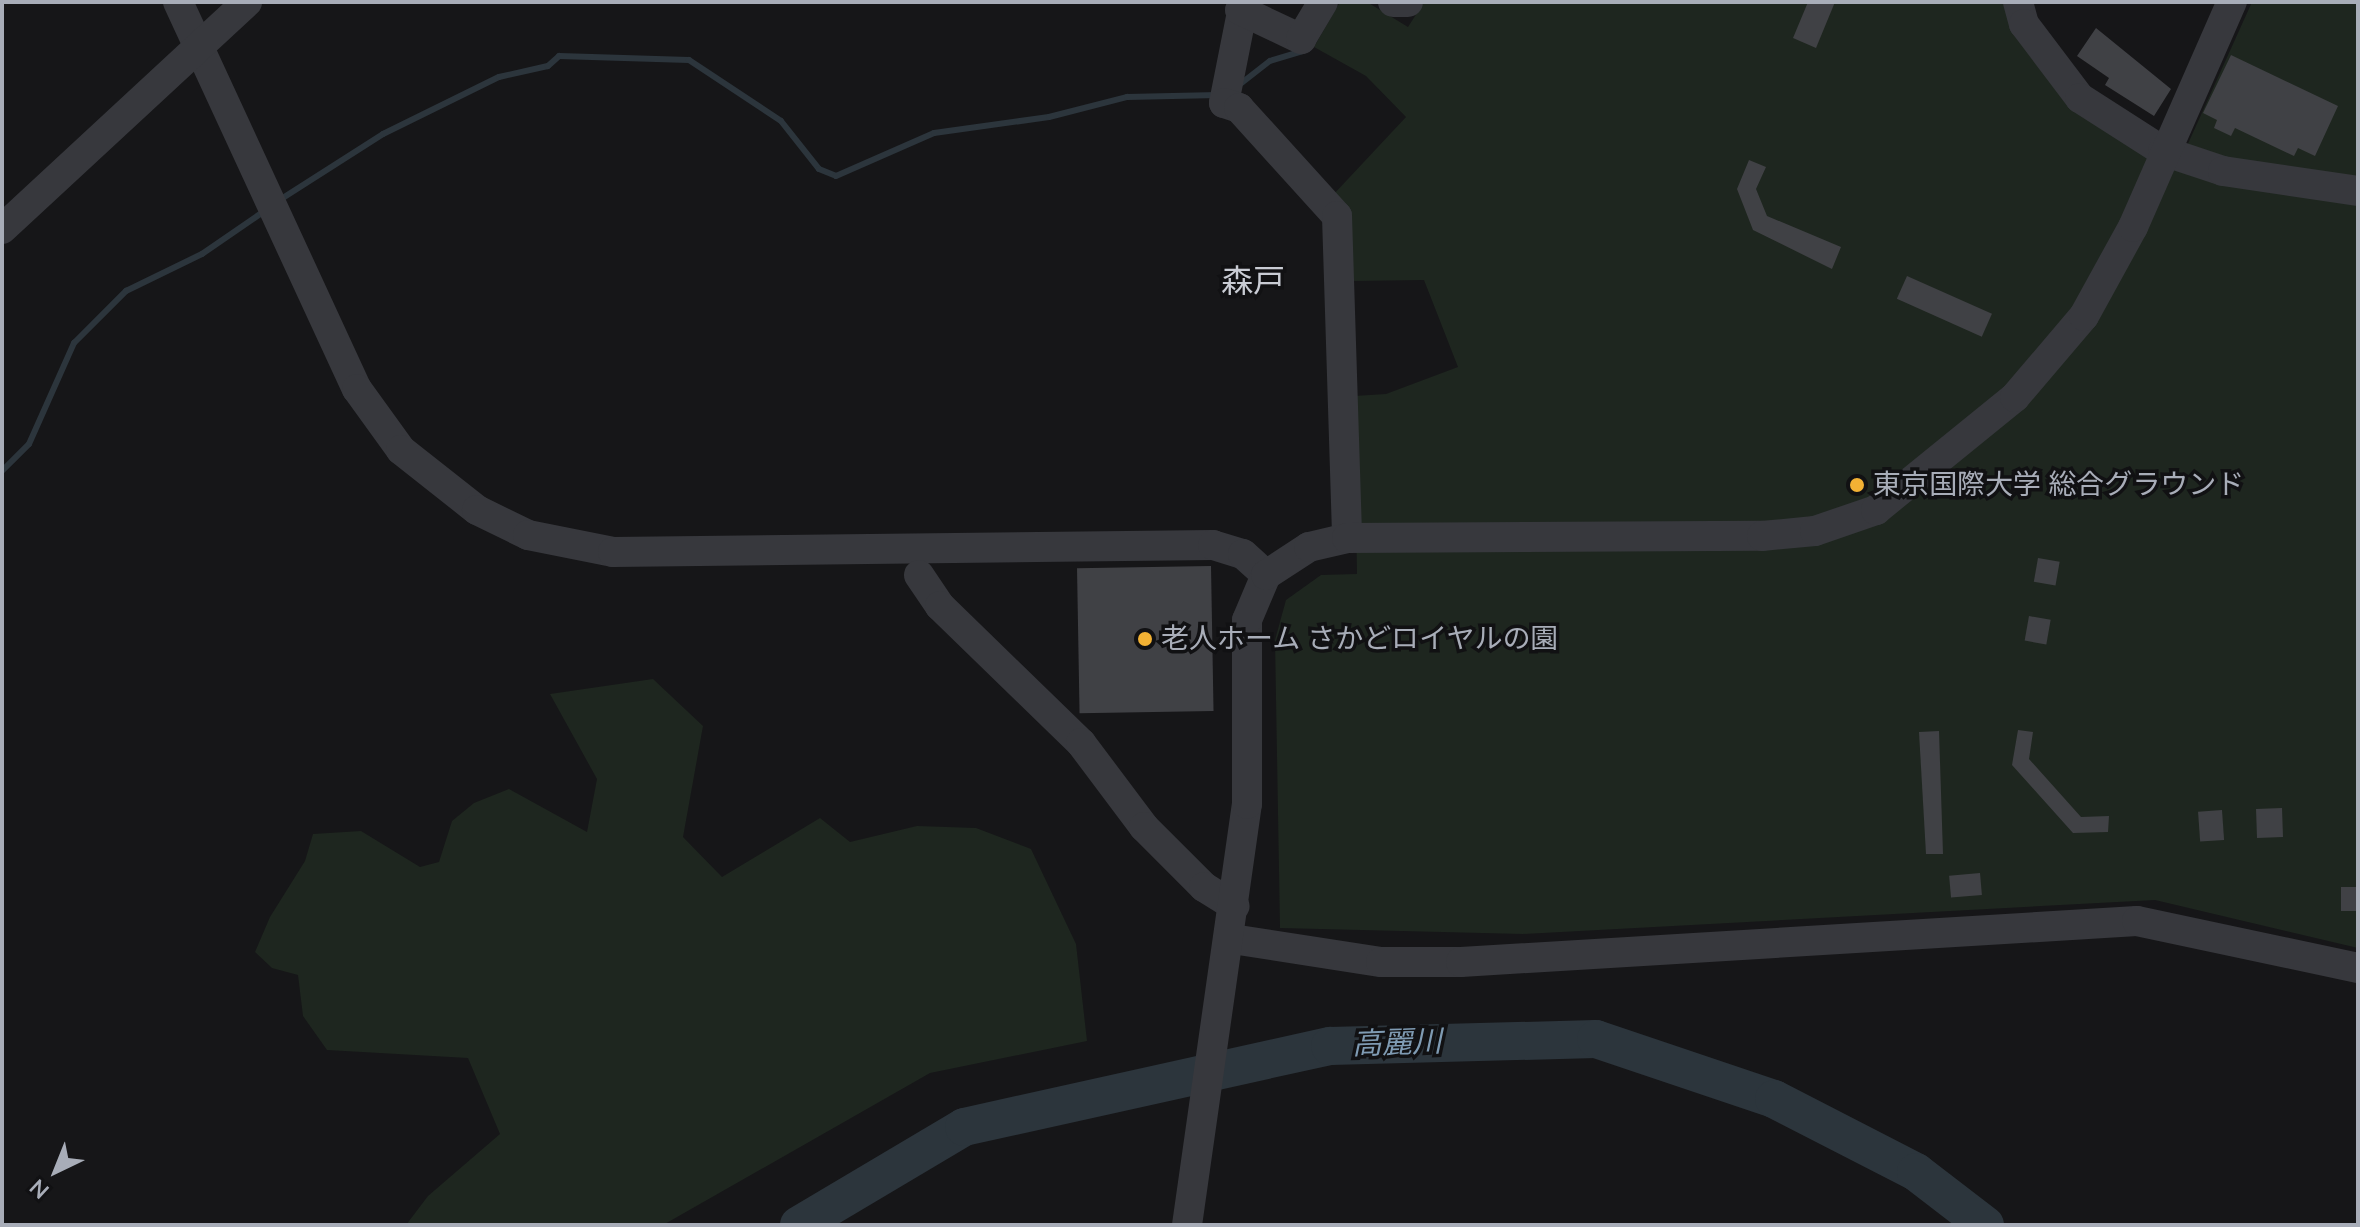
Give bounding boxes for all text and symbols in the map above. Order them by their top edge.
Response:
district label: 森戸 [1221,263,1285,301]
place label: 東京国際大学 総合グラウンド [1873,468,2244,502]
marker: 東京国際大学 総合グラウンド [1848,476,1866,494]
place label: 老人ホーム さかどロイヤルの園 [1161,622,1560,656]
marker: 老人ホーム さかどロイヤルの園 [1136,630,1154,648]
water label: 高麗川 [1351,1024,1443,1064]
north arrow [16,1131,96,1211]
text: N [23,1172,56,1205]

